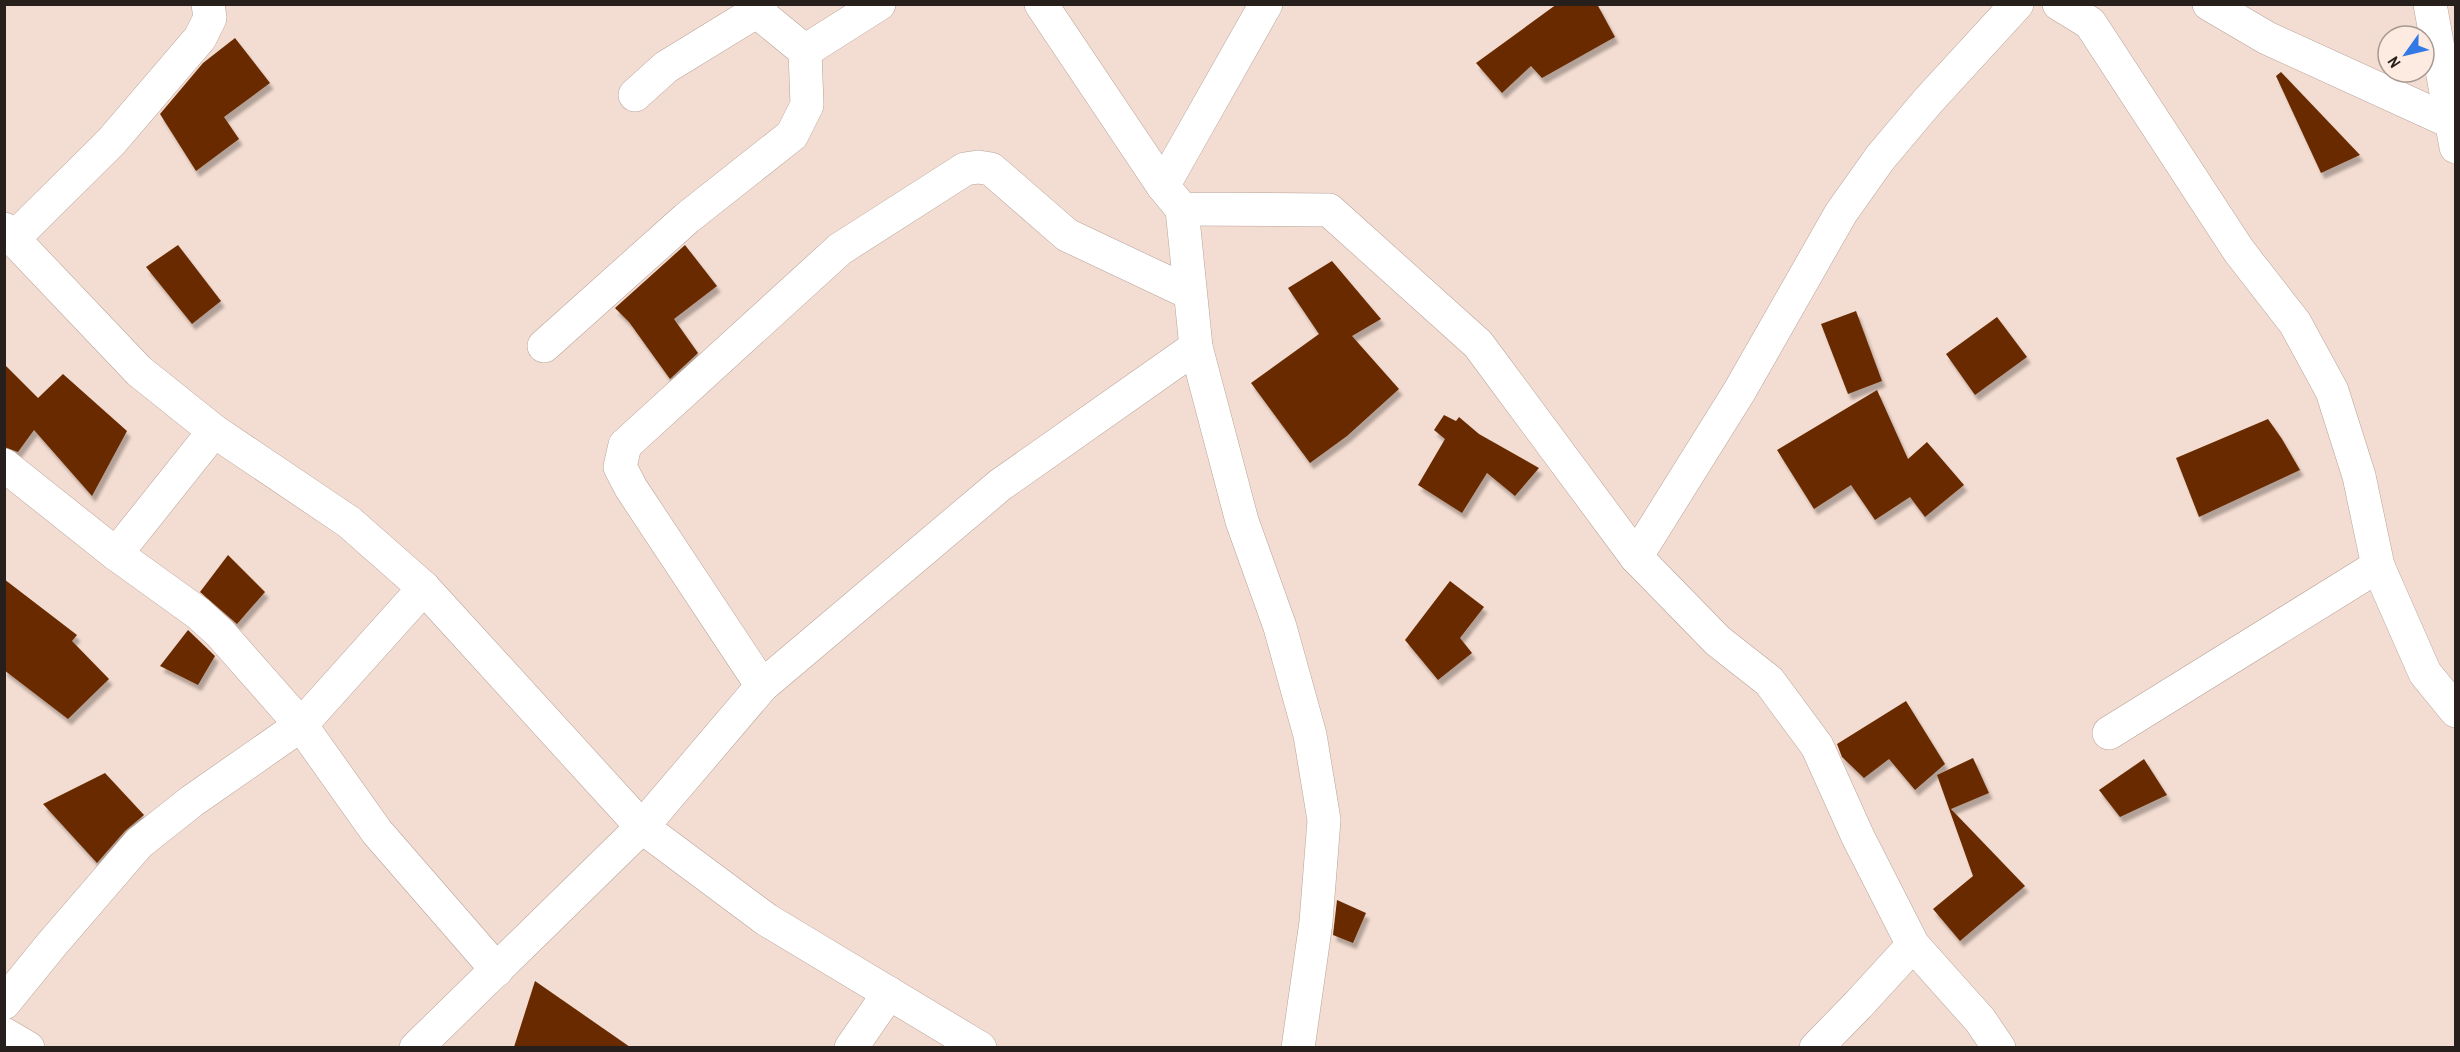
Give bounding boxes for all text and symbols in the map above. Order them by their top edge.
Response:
north arrow [2376,24,2436,84]
text: N [2382,52,2405,72]

